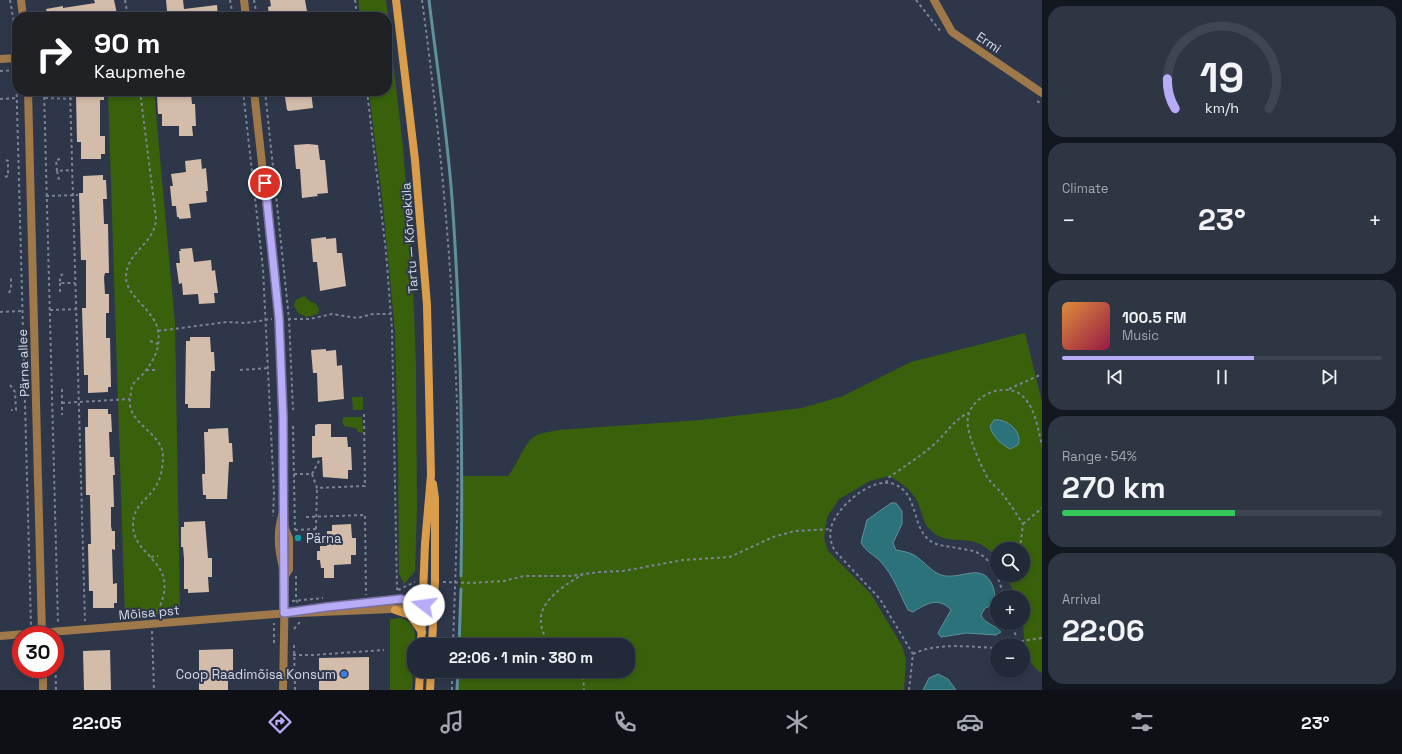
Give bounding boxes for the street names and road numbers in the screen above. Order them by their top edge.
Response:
street label: Ermi [973,28,1004,57]
street label: Tartu — Kõrveküla [397,181,422,294]
street label: Pärna allee [14,329,33,397]
street label: Mõisa pst [118,601,180,624]

